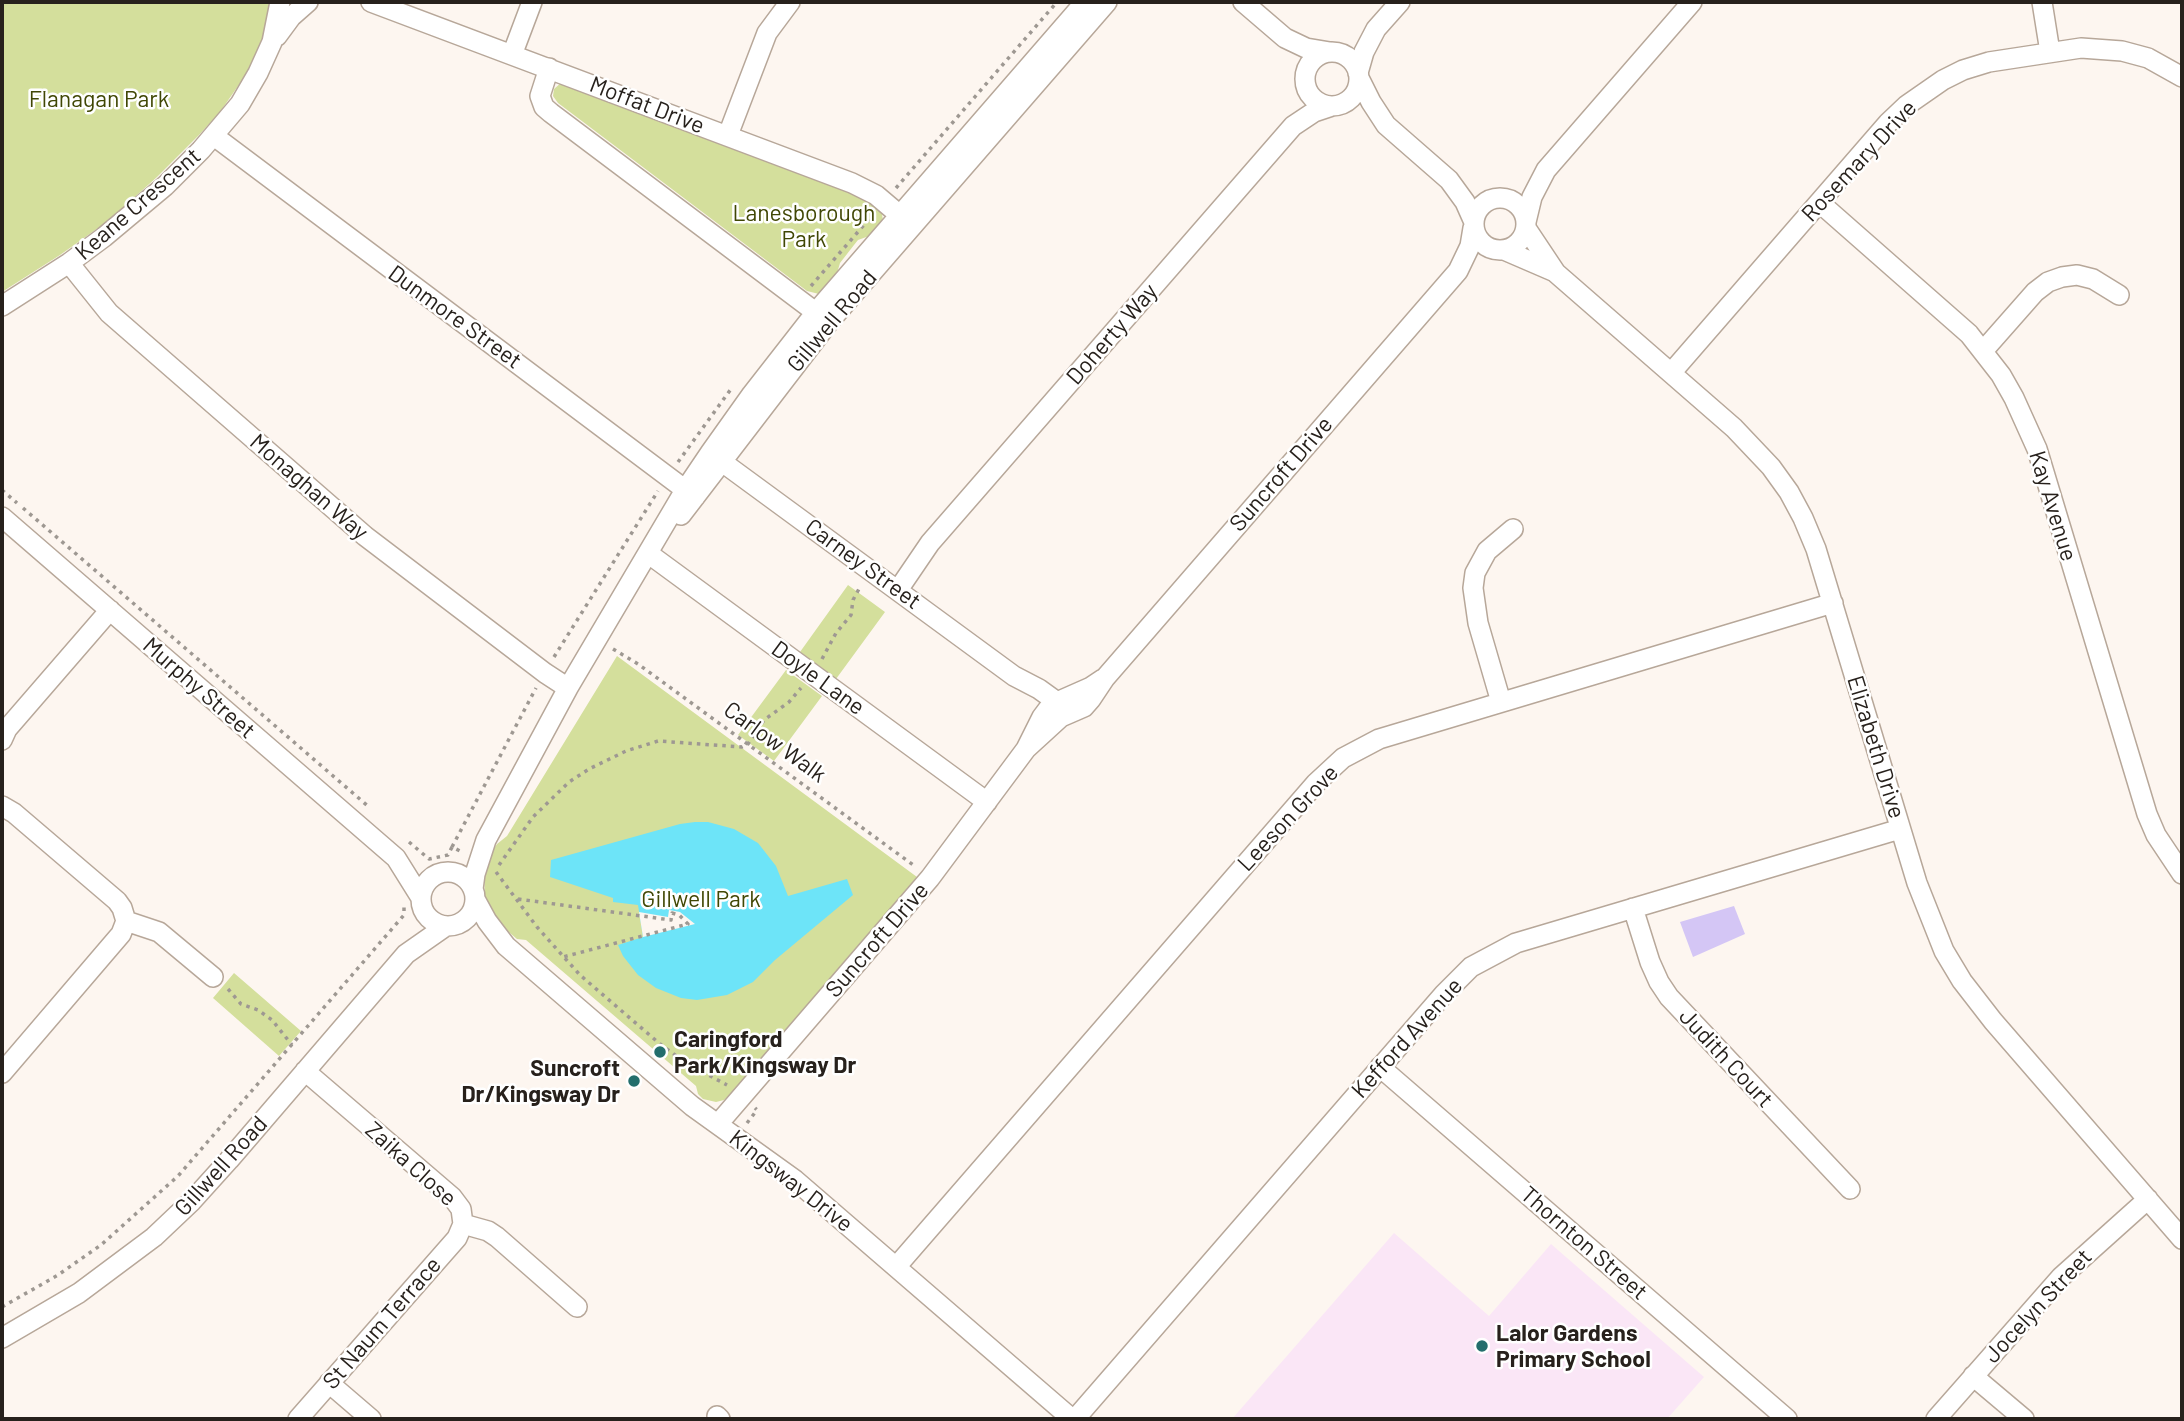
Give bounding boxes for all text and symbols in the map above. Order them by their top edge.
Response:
street label: Moffat Drive [586,70,708,140]
park label: Flanagan Park [29,85,169,113]
street label: Rosemary Drive [1796,95,1922,227]
street label: Keane Crescent [70,142,206,266]
park label: Lanesborough Park [733,199,875,253]
street label: Dunmore Street [383,259,527,375]
street label: Gillwell Road [781,264,883,378]
street label: Doherty Way [1061,278,1163,390]
street label: Suncroft Drive [1224,411,1338,537]
street label: Monaghan Way [244,428,374,546]
street label: Kay Avenue [2023,447,2083,565]
street label: Carney Street [800,513,926,615]
street label: Murphy Street [137,632,261,744]
street label: Doyle Lane [766,635,870,721]
street label: Elizabeth Drive [1841,672,1911,822]
street label: Carlow Walk [718,696,832,788]
street label: Leeson Grove [1232,759,1344,877]
street label: Suncroft Drive [820,877,934,1003]
park label: Gillwell Park [641,885,761,913]
street label: Kefford Avenue [1346,972,1468,1104]
street label: Judith Court [1673,1003,1779,1113]
place label: Caringford Park/Kingsway Dr [674,1025,856,1079]
marker: Caringford Park/Kingsway Dr [652,1044,668,1060]
place label: Suncroft Dr/Kingsway Dr [461,1054,620,1108]
marker: Suncroft Dr/Kingsway Dr [626,1073,642,1089]
street label: Gillwell Road [169,1110,273,1222]
street label: Zaika Close [360,1116,462,1212]
street label: Kingsway Drive [724,1124,858,1238]
street label: Thornton Street [1515,1180,1653,1306]
street label: Jocelyn Street [1978,1243,2098,1369]
street label: St Naum Terrace [317,1251,447,1395]
place label: Lalor Gardens Primary School [1496,1319,1651,1373]
marker: Lalor Gardens Primary School [1474,1338,1490,1354]

